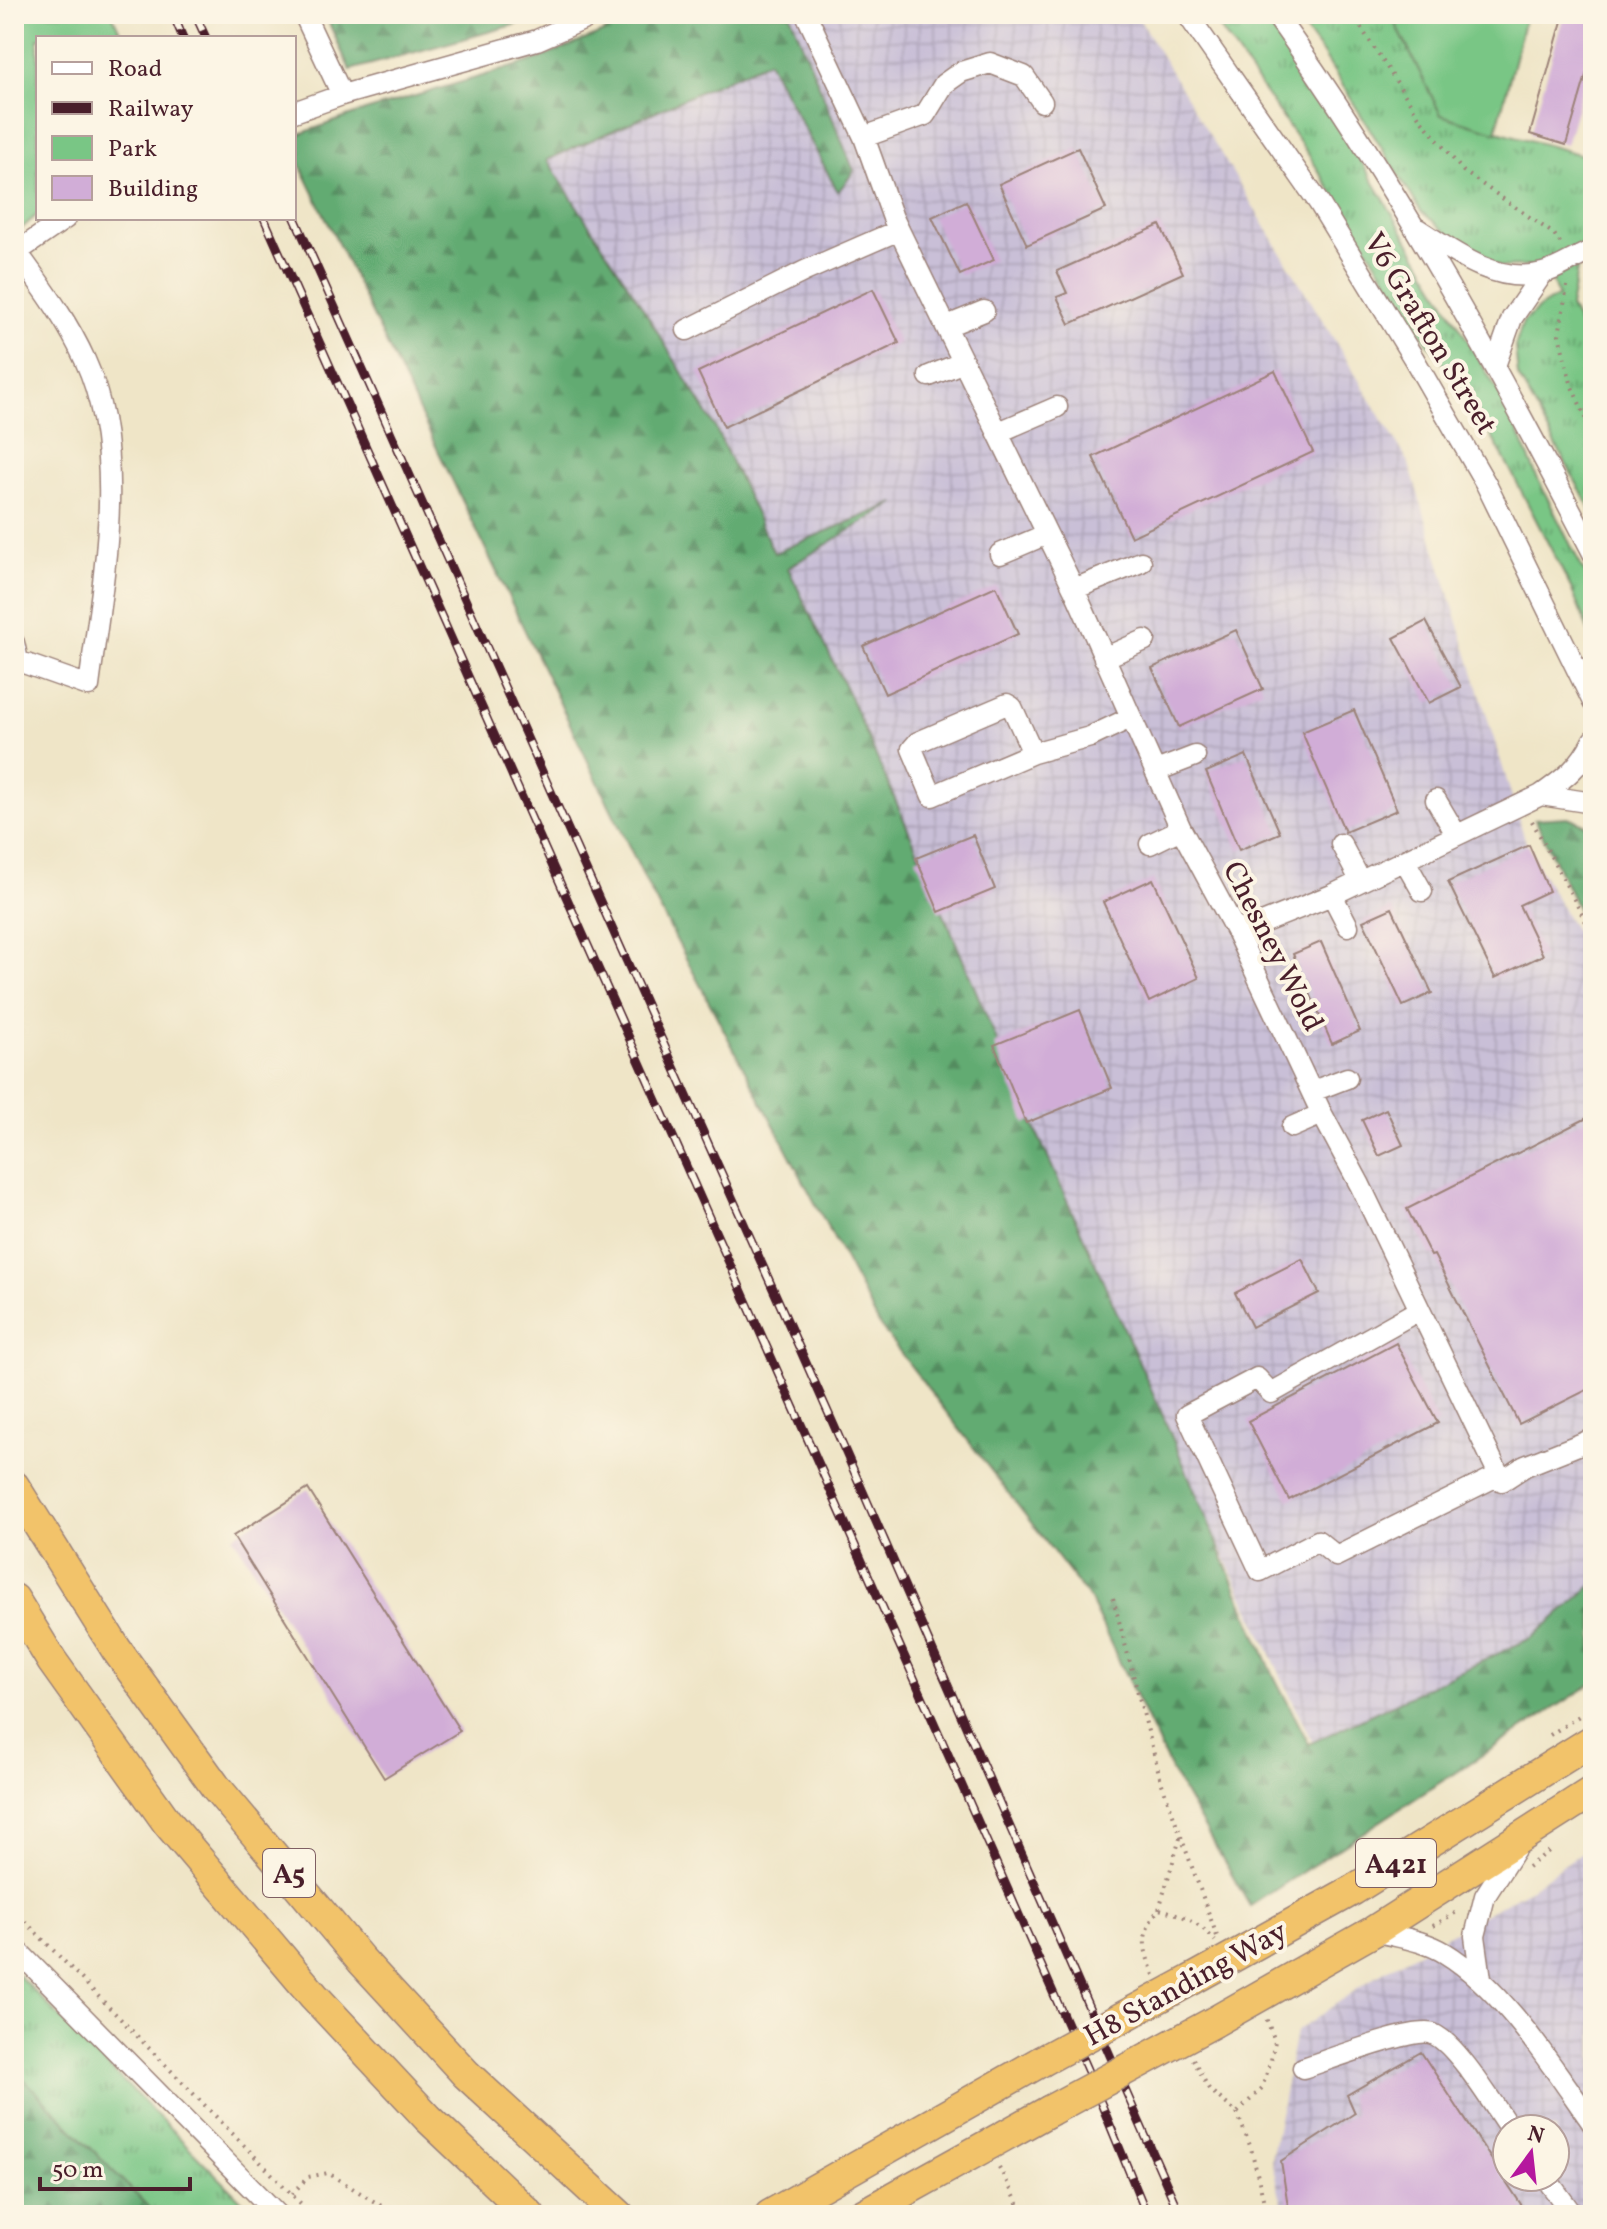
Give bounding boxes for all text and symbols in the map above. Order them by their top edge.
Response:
legend [36,36,296,220]
text: Road [108,53,162,87]
text: Railway [108,93,194,127]
text: Park [108,133,157,167]
text: Building [108,173,198,207]
street label: V6 Grafton Street [1352,225,1506,443]
street label: Chesney Wold [1211,854,1333,1039]
road number: A421 [1356,1839,1436,1887]
road number: A5 [263,1849,315,1897]
street label: H8 Standing Way [1077,1912,1295,2058]
north arrow [1491,2113,1571,2193]
text: N [1524,2119,1547,2153]
scale bar [40,2141,190,2191]
text: 50 m [52,2154,104,2188]

